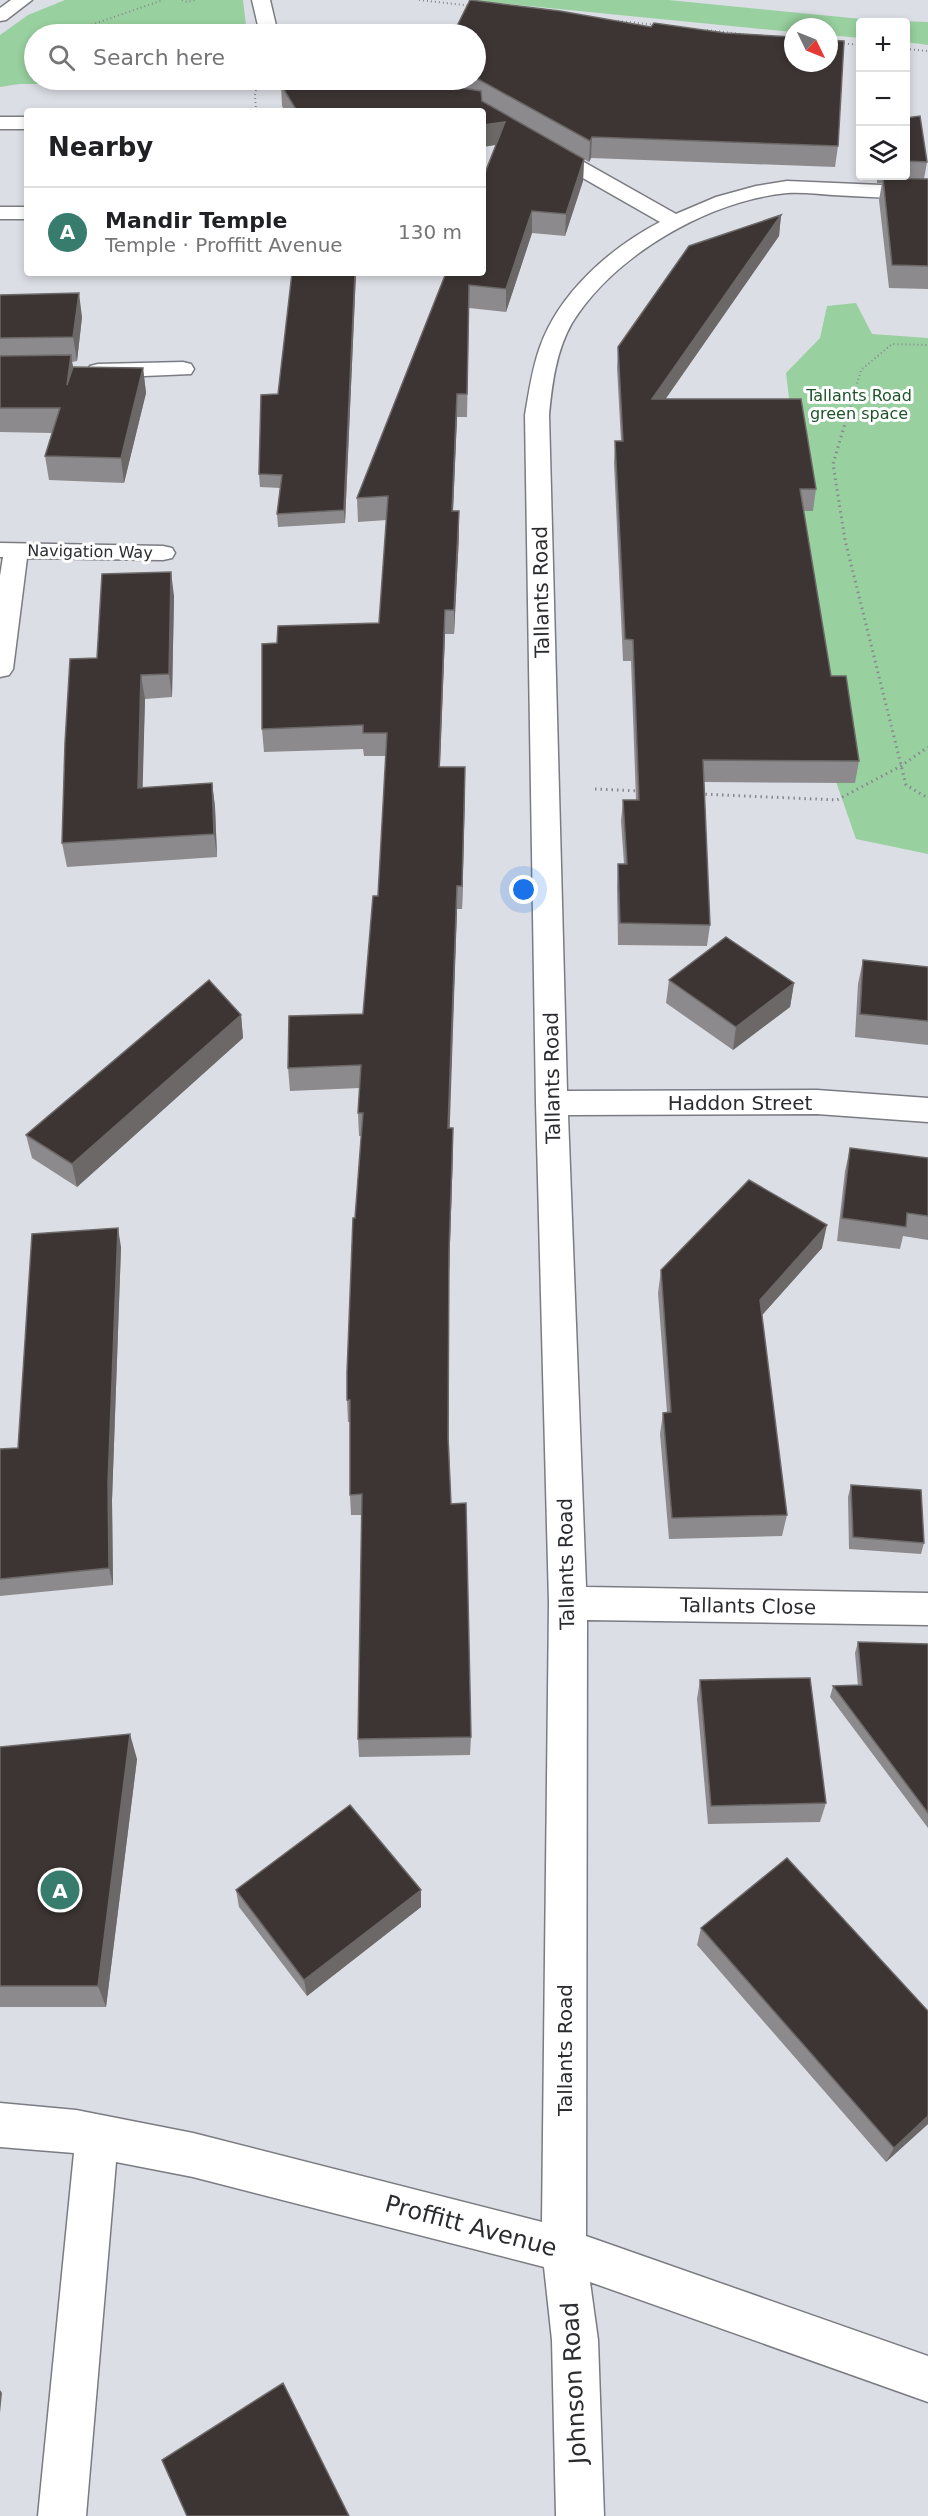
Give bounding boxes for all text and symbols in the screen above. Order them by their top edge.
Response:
north arrow [784,18,838,72]
map controls [856,18,910,180]
button: + [856,18,910,72]
search box [24,24,486,90]
icon: search [45,41,78,74]
text: Search here [93,45,225,70]
button: − [856,72,910,126]
button: layers [856,126,910,180]
text: Nearby [48,132,153,162]
text: Mandir Temple [105,208,287,233]
text: A [60,220,75,244]
text: 130 m [398,220,462,244]
text: Temple · Proffitt Avenue [105,233,343,257]
park label: Tallants Road green space [805,386,912,423]
street label: Tallants Road [528,526,554,659]
street label: Navigation Way [27,541,153,562]
your location [509,875,538,904]
street label: Tallants Road [539,1012,565,1145]
street label: Haddon Street [668,1091,813,1115]
street label: Tallants Road [553,1498,579,1631]
street label: Tallants Close [679,1593,816,1619]
pin: A [40,1868,80,1912]
street label: Tallants Road [553,1984,577,2117]
street label: Proffitt Avenue [382,2190,560,2262]
street label: Johnson Road [556,2301,592,2467]

